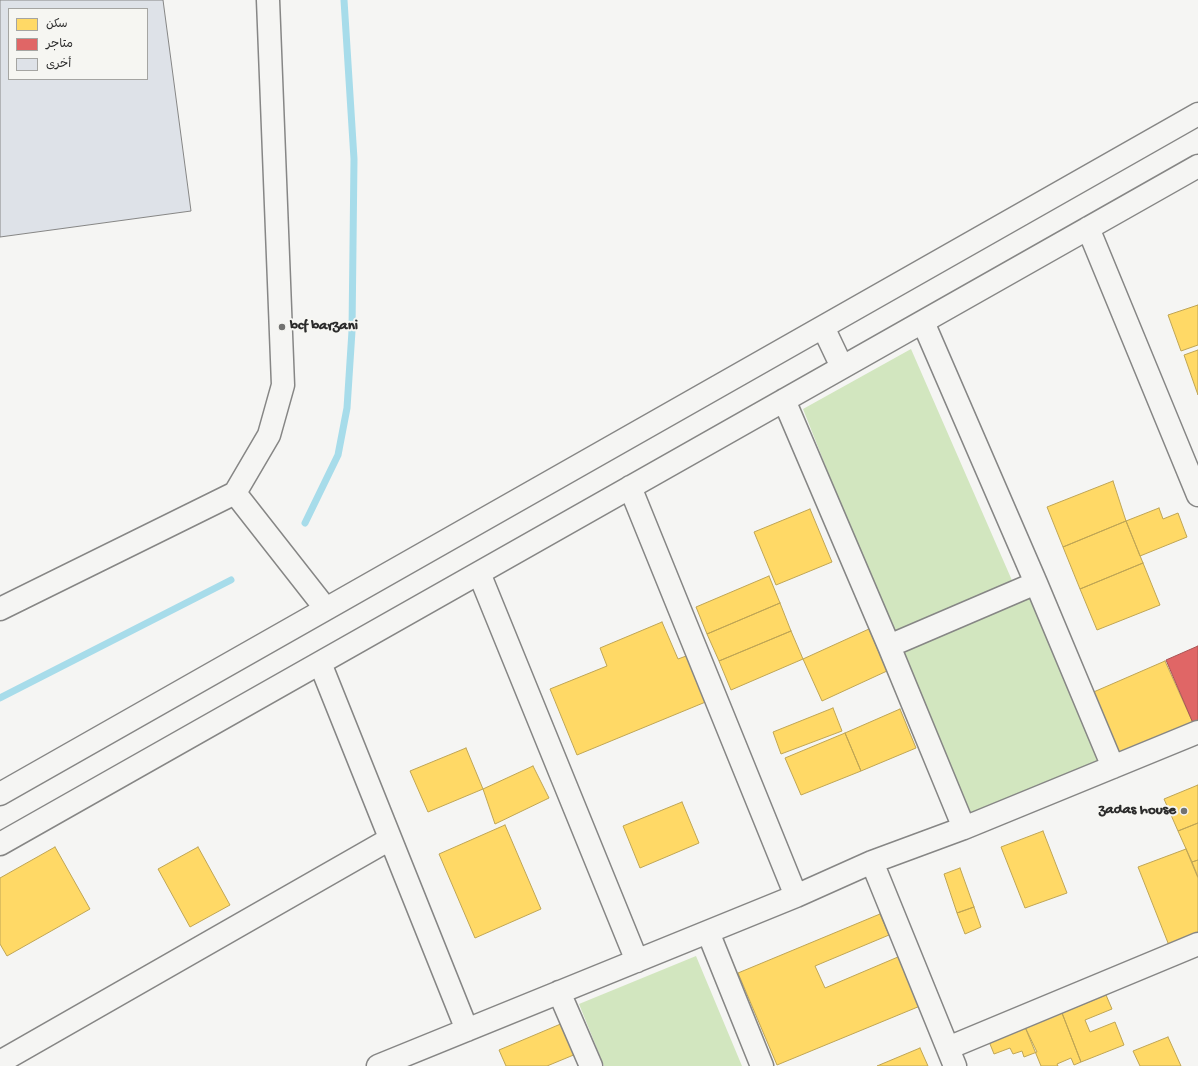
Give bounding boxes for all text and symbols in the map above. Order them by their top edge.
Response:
legend [8,8,148,80]
text: سكن [46,18,68,32]
text: متاجر [46,38,73,52]
text: أخرى [46,58,71,72]
place label: bcf barzani [290,318,358,336]
marker: bcf barzani [277,322,287,332]
place label: zadas house [1099,802,1176,820]
marker: zadas house [1179,806,1189,816]

